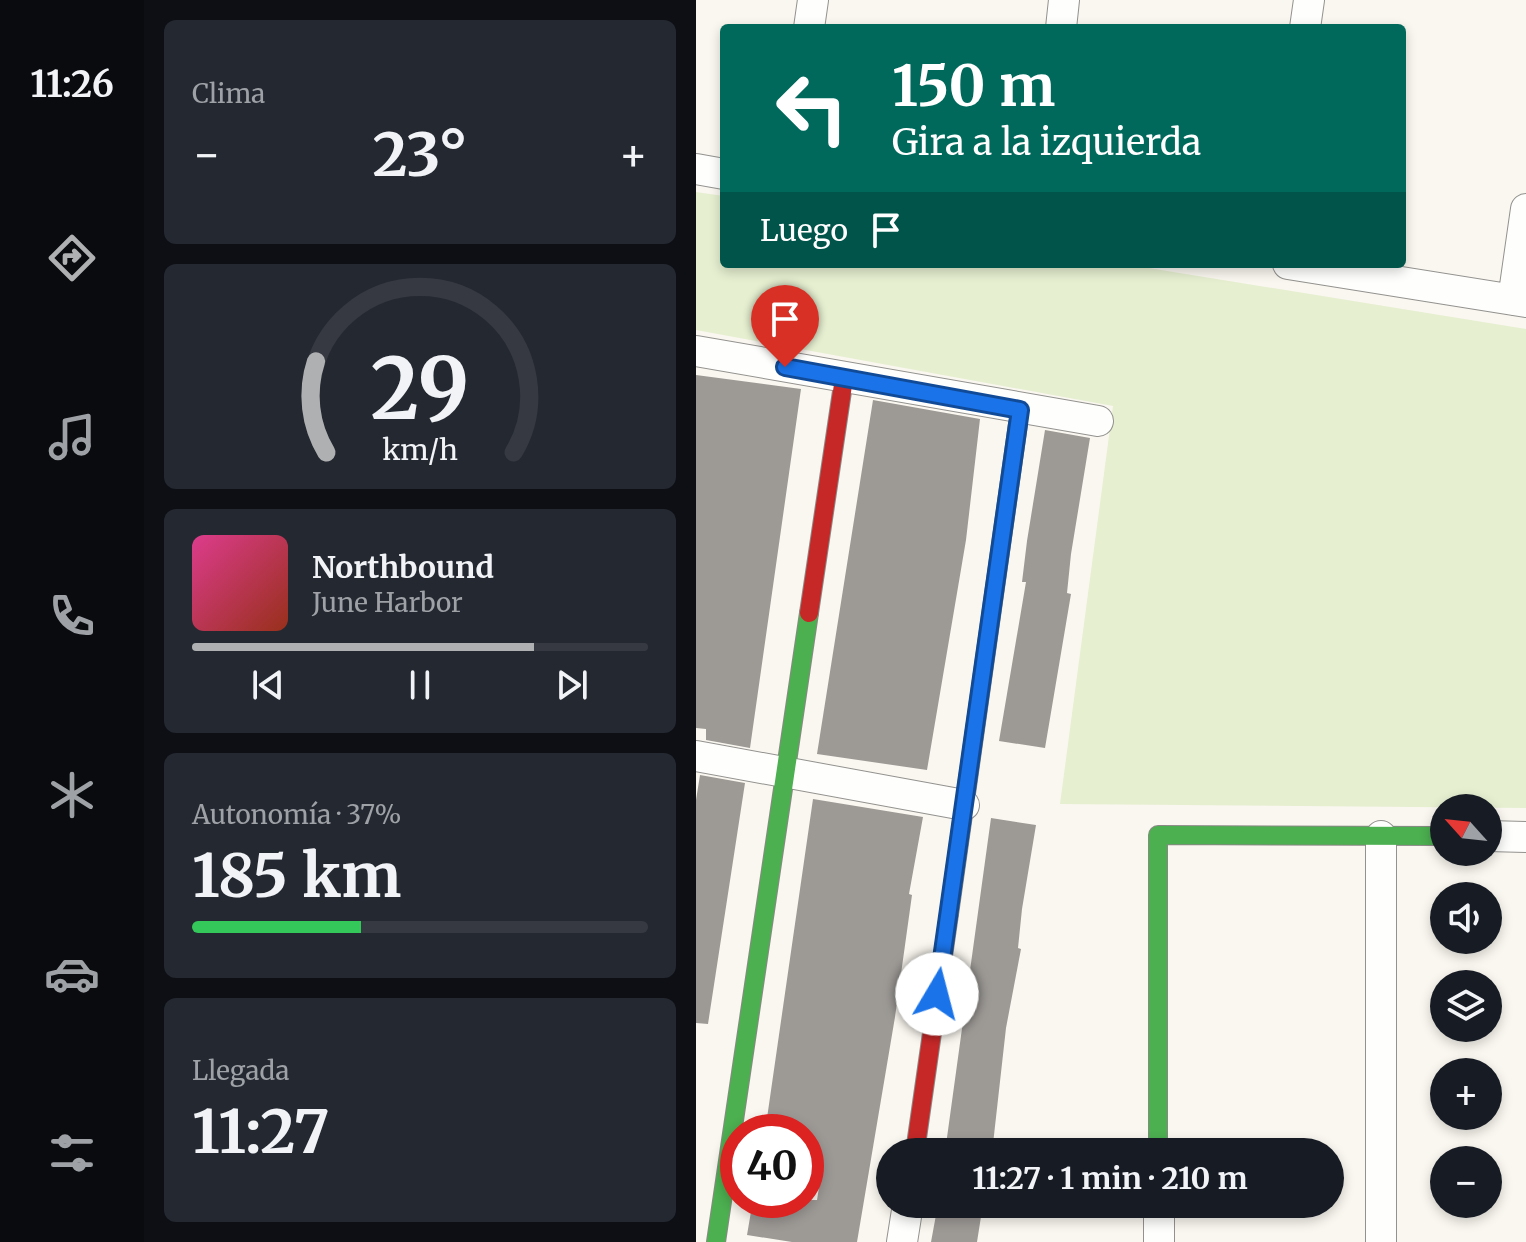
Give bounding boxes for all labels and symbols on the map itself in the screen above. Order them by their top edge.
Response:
pin [751,285,819,367]
north arrow [1430,794,1502,866]
position arrow [895,952,979,1036]
speed limit sign: 40 [720,1114,824,1218]

